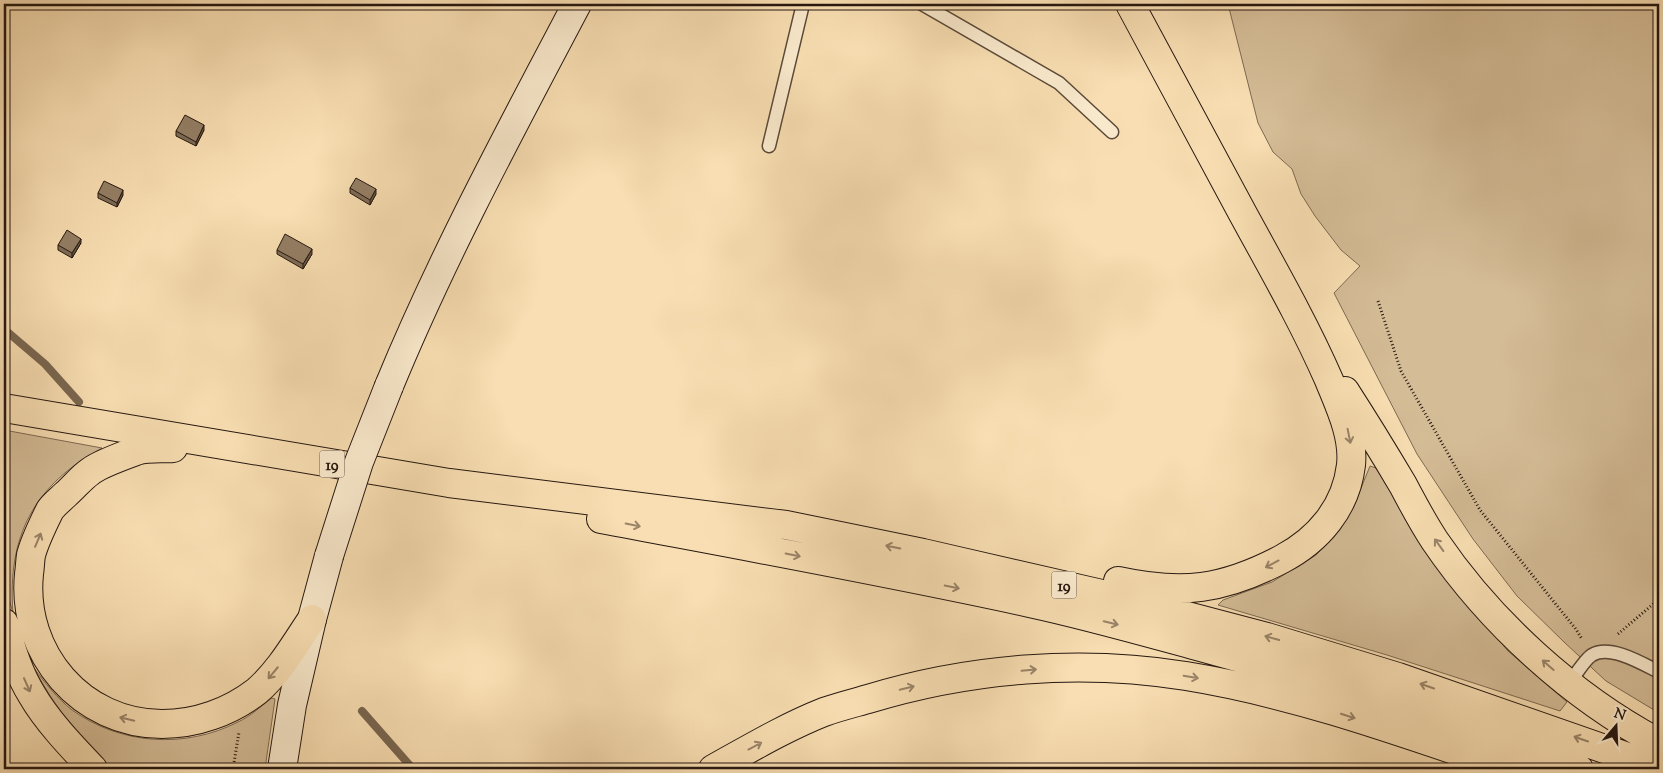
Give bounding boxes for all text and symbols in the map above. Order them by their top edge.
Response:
one-way arrow [1344,428,1354,444]
road number: 19 [320,450,344,478]
one-way arrow [625,521,641,531]
one-way arrow [33,533,43,548]
one-way arrow [1433,539,1444,552]
one-way arrow [885,542,901,551]
one-way arrow [784,551,800,561]
one-way arrow [1265,560,1279,570]
road number: 19 [1052,572,1076,598]
one-way arrow [944,583,960,593]
one-way arrow [1102,619,1118,628]
one-way arrow [1264,633,1280,643]
one-way arrow [1541,659,1554,671]
one-way arrow [1021,665,1037,675]
one-way arrow [268,666,279,679]
one-way arrow [1182,673,1198,683]
one-way arrow [23,677,32,692]
one-way arrow [1419,681,1435,691]
one-way arrow [898,683,914,692]
north arrow [1590,700,1640,750]
text: N [1611,704,1628,727]
one-way arrow [1340,711,1356,721]
one-way arrow [120,714,136,723]
one-way arrow [1573,734,1589,743]
one-way arrow [748,740,762,750]

